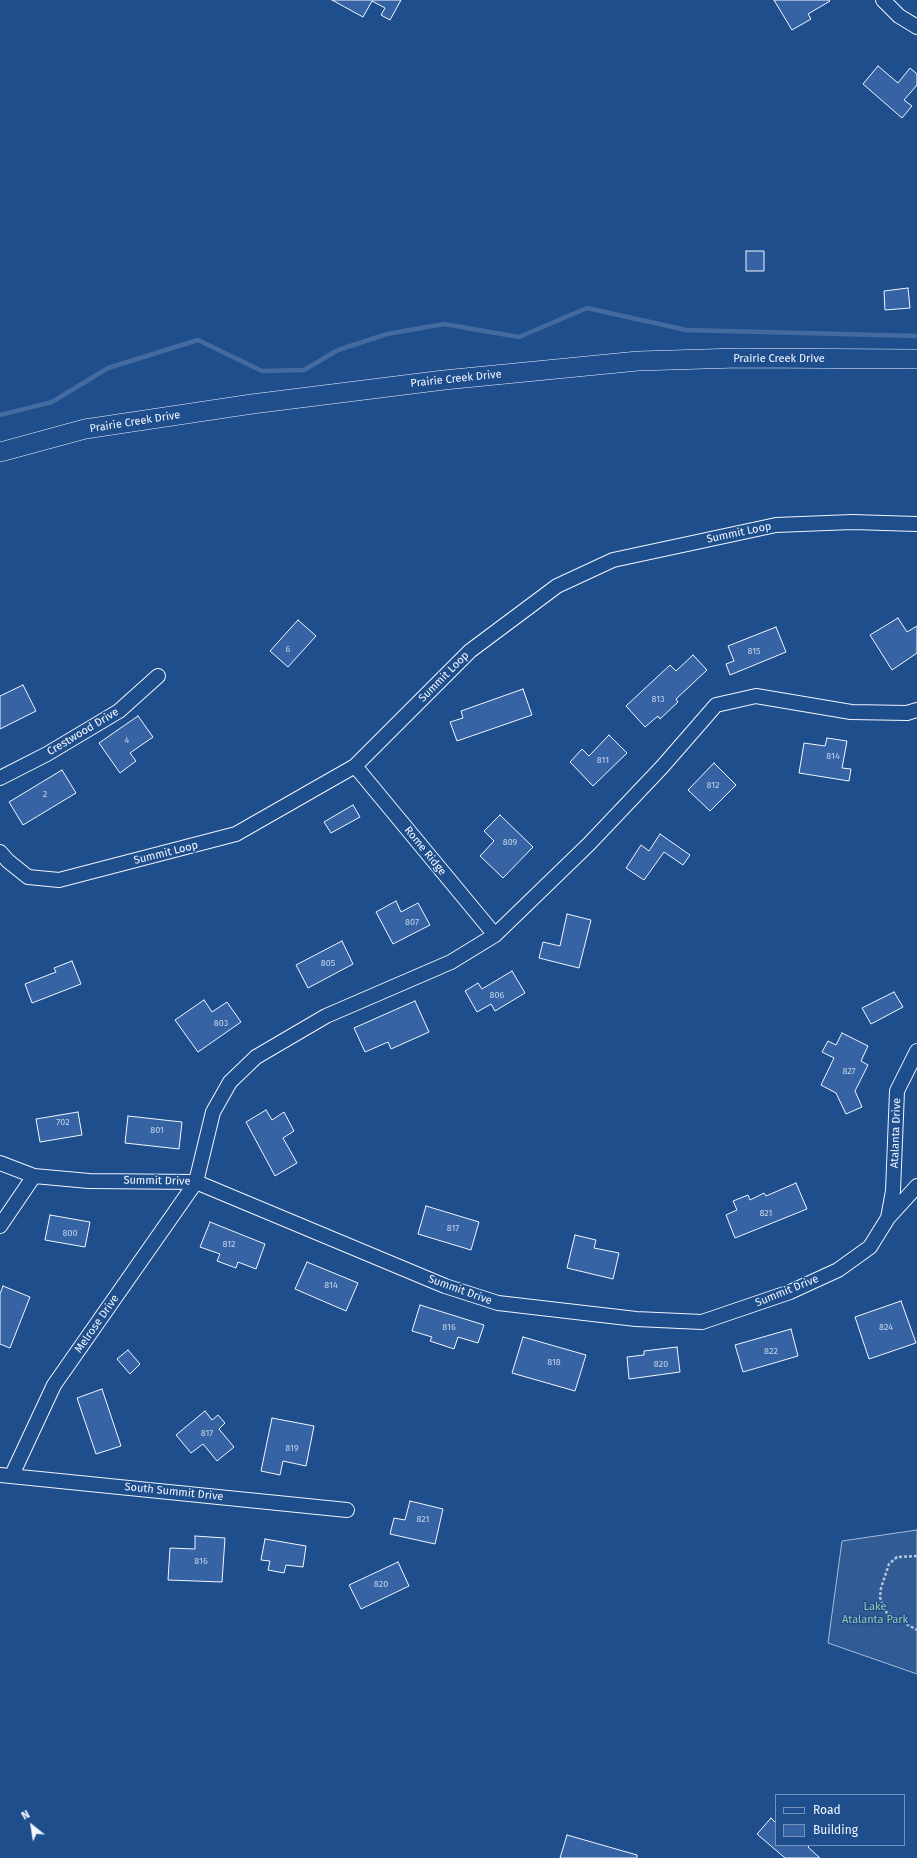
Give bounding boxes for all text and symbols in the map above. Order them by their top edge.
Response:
street label: Prairie Creek Drive [733,352,825,366]
street label: Prairie Creek Drive [410,368,502,390]
street label: Prairie Creek Drive [89,408,181,436]
street label: Summit Loop [705,520,773,546]
house number: 6 [286,644,290,654]
house number: 815 [747,646,761,656]
street label: Summit Loop [416,649,472,705]
house number: 813 [651,694,665,704]
street label: Crestwood Drive [45,705,121,759]
house number: 4 [125,735,129,745]
house number: 814 [826,751,840,761]
house number: 811 [597,755,609,765]
house number: 812 [706,780,720,790]
house number: 2 [43,789,47,799]
street label: Rome Ridge [401,824,449,878]
house number: 809 [503,837,517,847]
street label: Summit Loop [132,839,200,867]
house number: 807 [405,917,419,927]
house number: 805 [321,958,335,968]
house number: 806 [490,990,504,1000]
house number: 803 [214,1018,228,1028]
house number: 827 [842,1066,856,1076]
street label: Atalanta Drive [888,1098,904,1168]
house number: 702 [56,1117,70,1127]
house number: 801 [150,1125,164,1135]
street label: Summit Drive [123,1174,191,1188]
house number: 821 [760,1208,772,1218]
house number: 817 [447,1223,459,1233]
house number: 800 [62,1228,78,1238]
house number: 812 [222,1239,236,1249]
street label: Summit Drive [426,1272,494,1308]
street label: Summit Drive [753,1272,821,1310]
house number: 814 [324,1280,338,1290]
street label: Melrose Drive [72,1292,122,1356]
house number: 816 [442,1322,456,1332]
house number: 824 [879,1322,893,1332]
house number: 822 [764,1346,778,1356]
house number: 818 [547,1357,561,1367]
house number: 820 [654,1359,668,1369]
house number: 817 [201,1428,213,1438]
house number: 819 [285,1443,299,1453]
street label: South Summit Drive [124,1480,224,1504]
house number: 821 [417,1514,429,1524]
house number: 816 [194,1556,208,1566]
house number: 820 [374,1579,388,1589]
park label: Lake Atalanta Park [842,1600,908,1626]
legend [775,1794,905,1846]
text: Road [813,1803,841,1817]
north arrow [12,1806,52,1846]
text: N [19,1808,32,1823]
text: Building [813,1823,858,1837]

